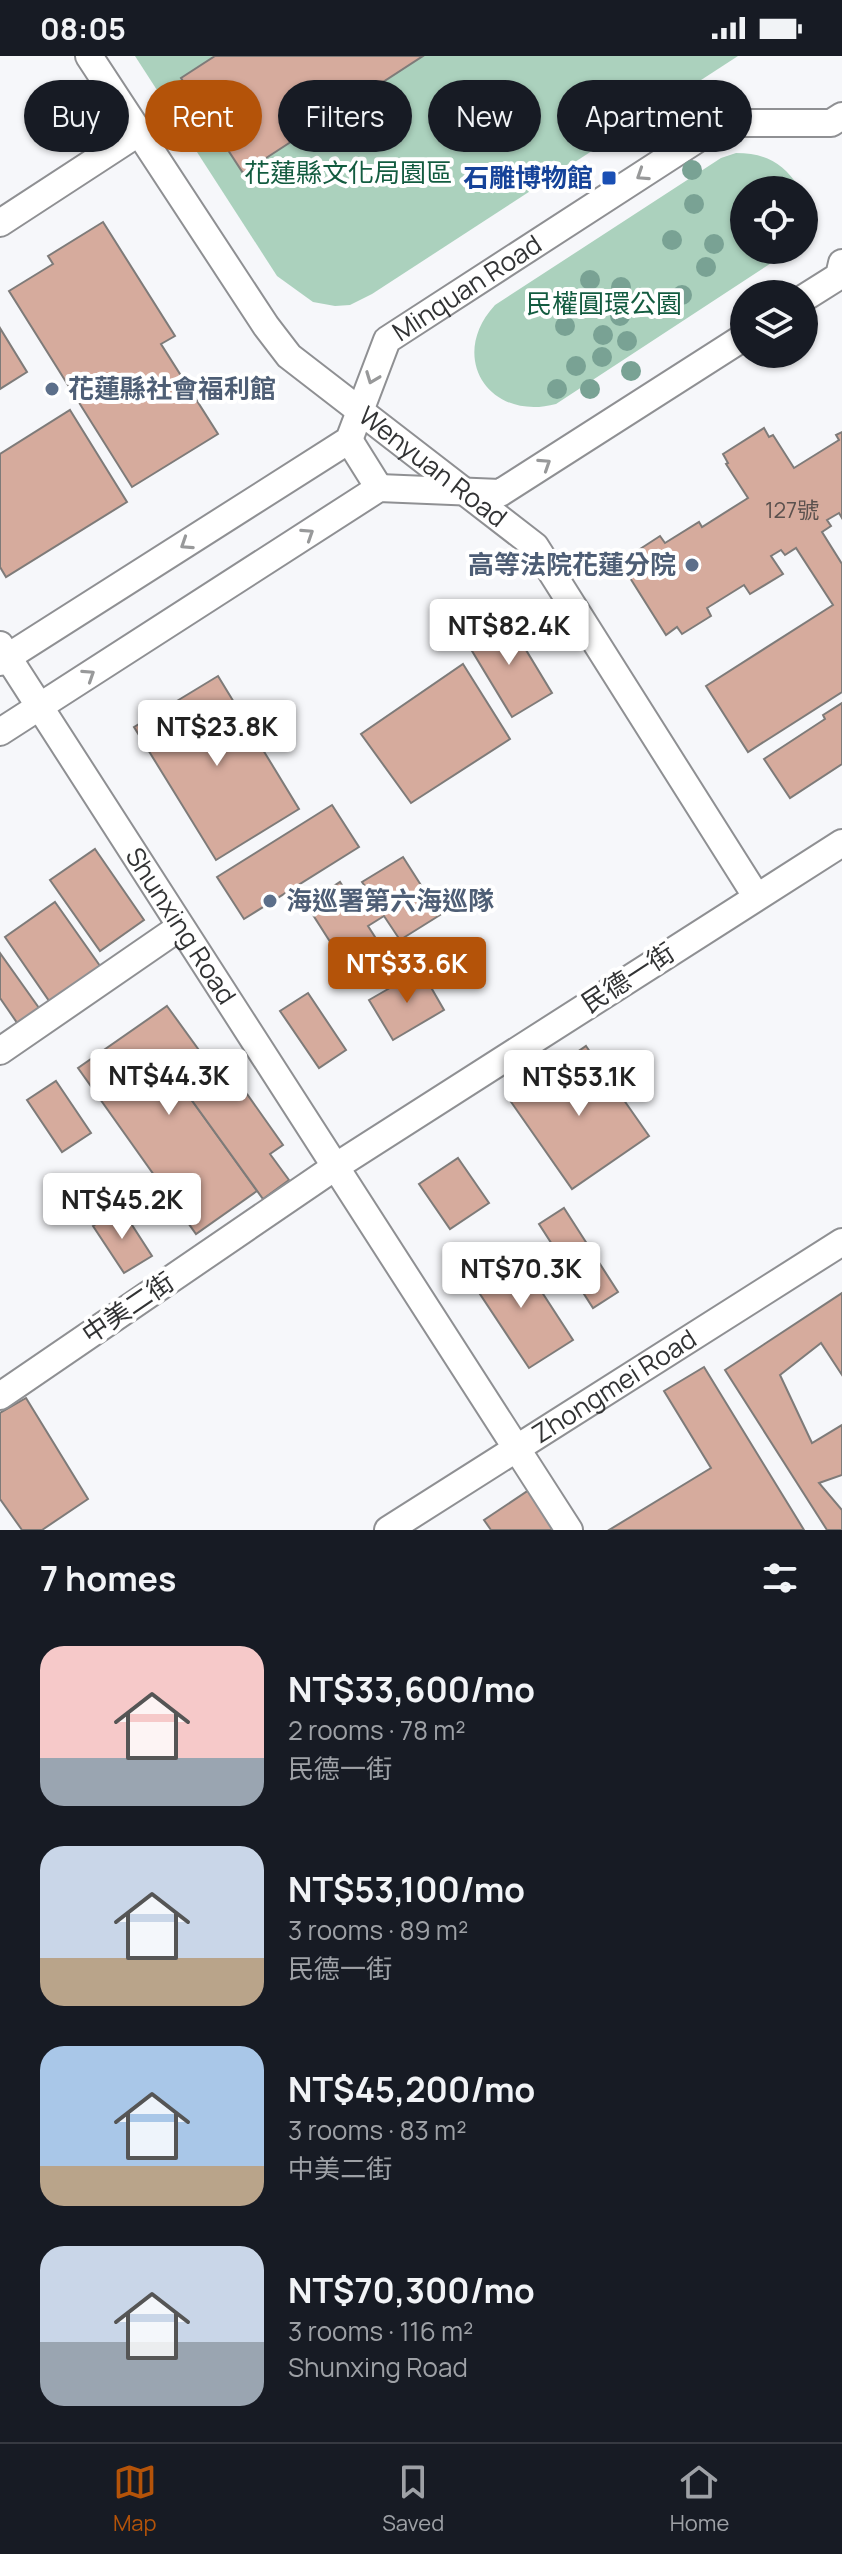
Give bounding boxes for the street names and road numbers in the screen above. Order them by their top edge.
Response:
street label: Minquan Road [385,226,548,349]
street label: Wenyuan Road [352,397,515,535]
street label: Shunxing Road [118,840,245,1011]
street label: 民德一街 [574,934,681,1021]
street label: 中美二街 [74,1263,181,1351]
street label: Zhongmei Road [525,1320,703,1451]

